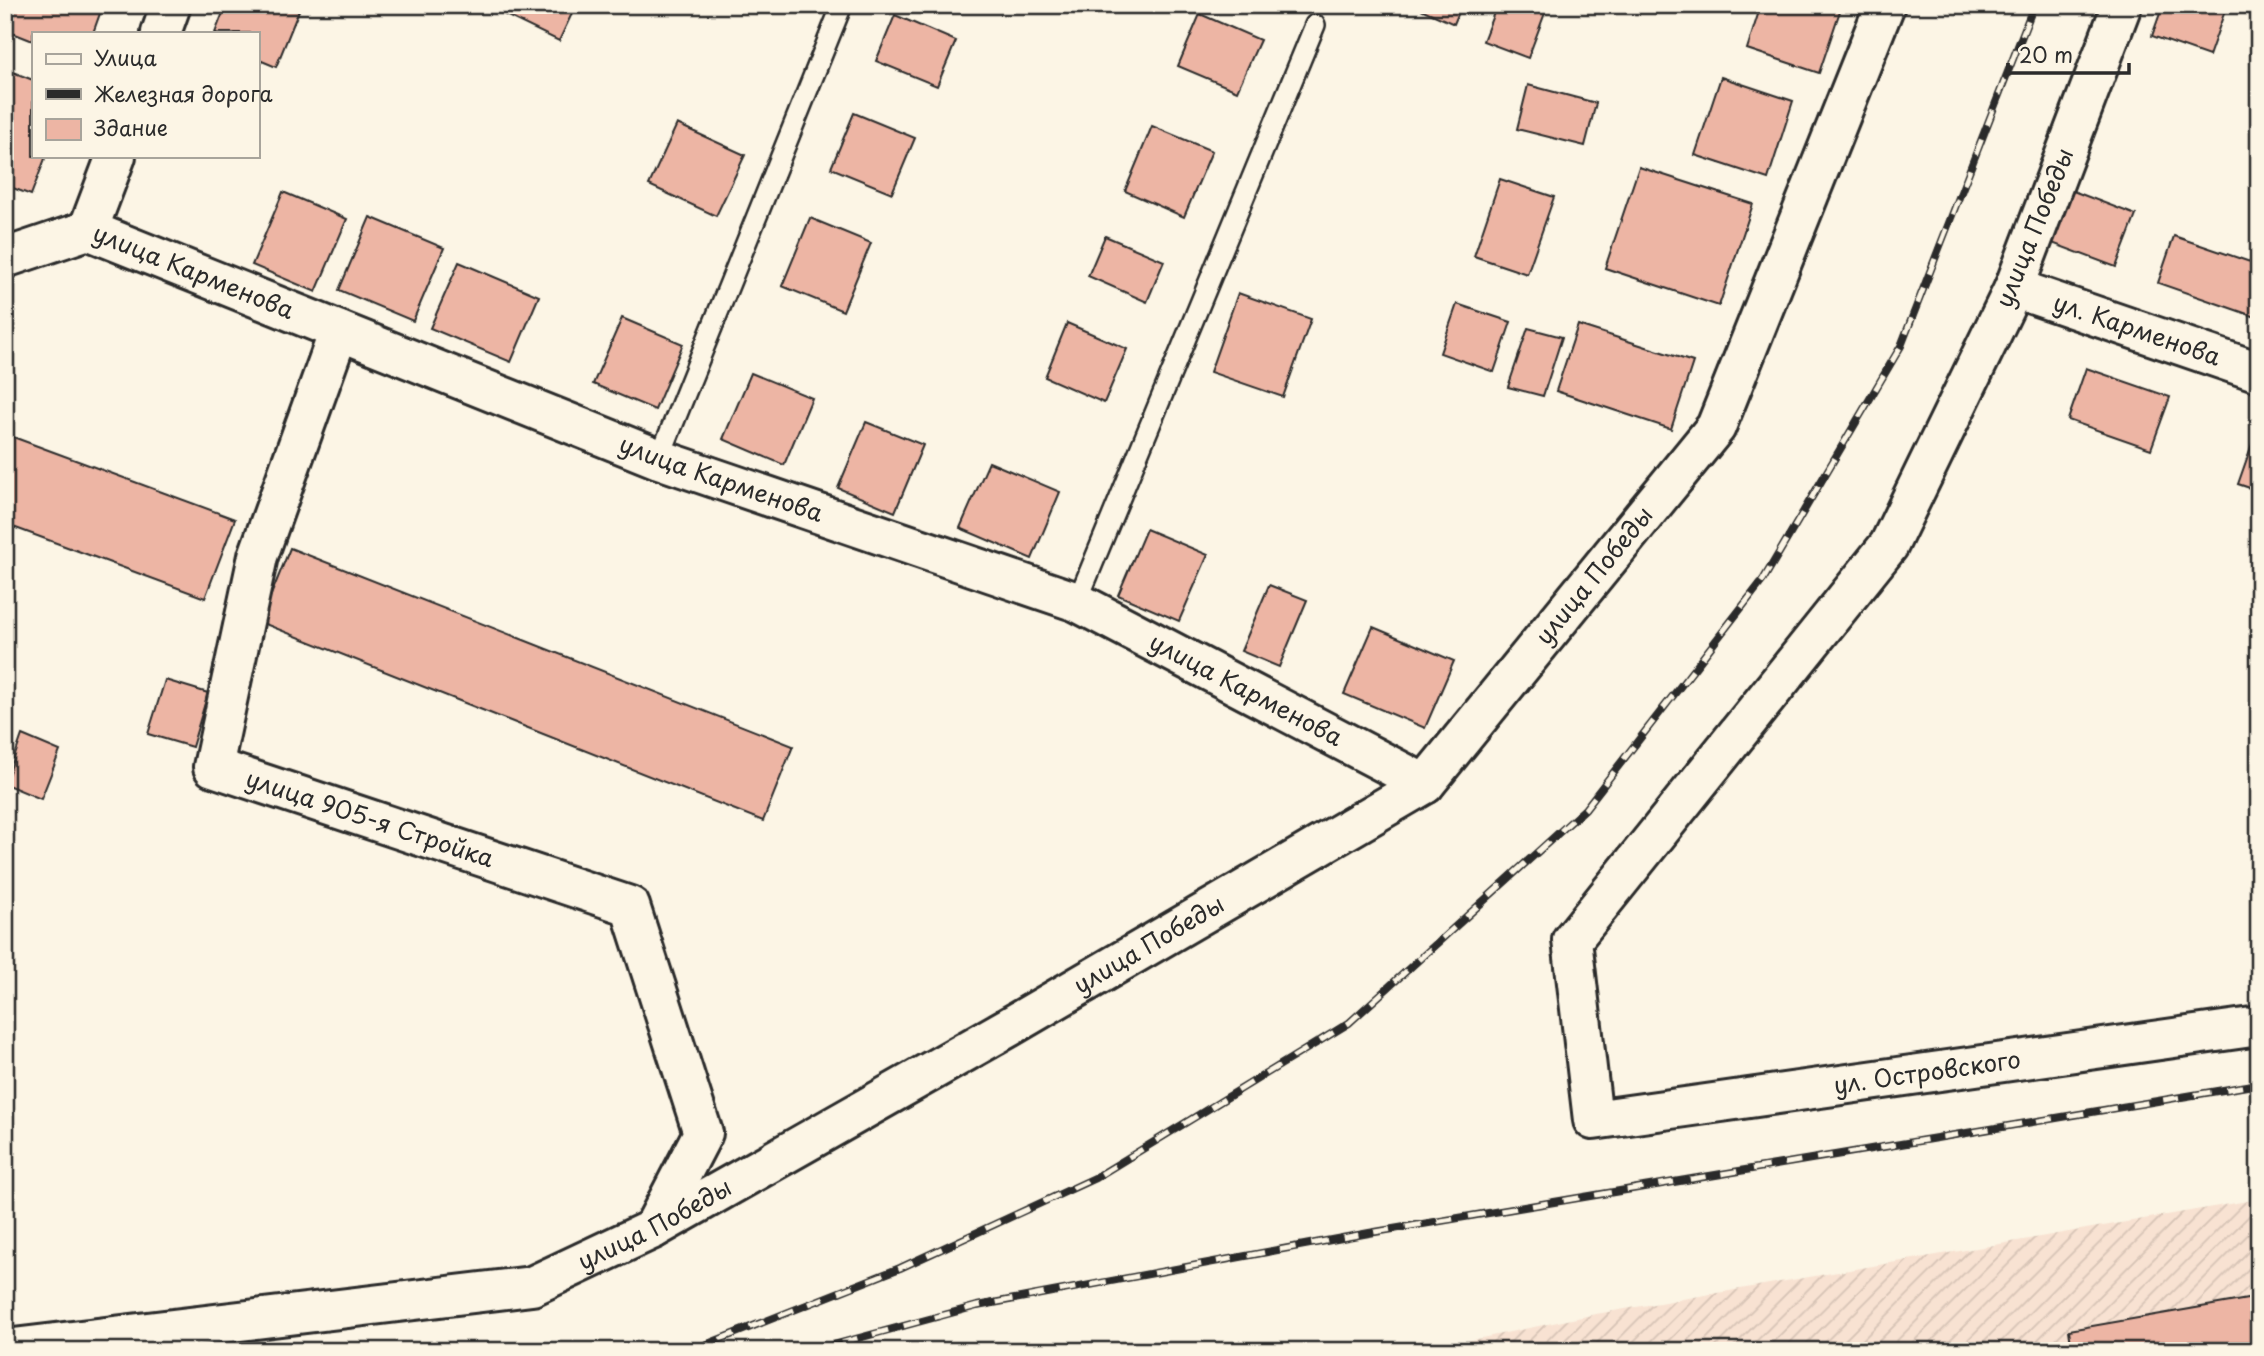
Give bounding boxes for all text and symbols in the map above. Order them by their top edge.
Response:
legend [32,32,259,158]
scale bar [2008,32,2129,76]
text: 20 m [2019,38,2073,70]
text: Улица [94,41,157,73]
text: Железная дорога [94,77,272,109]
text: Здание [94,111,168,143]
street label: улица Победы [1985,142,2082,312]
street label: улица Карменова [88,214,300,327]
street label: ул. Карменова [2049,283,2226,374]
street label: улица Карменова [614,425,828,530]
street label: улица Победы [1526,498,1660,652]
street label: улица Карменова [1144,623,1350,754]
street label: улица 905-я Стройка [242,759,499,875]
street label: улица Победы [1066,885,1230,1002]
street label: ул. Островского [1831,1040,2023,1102]
street label: улица Победы [571,1168,738,1278]

